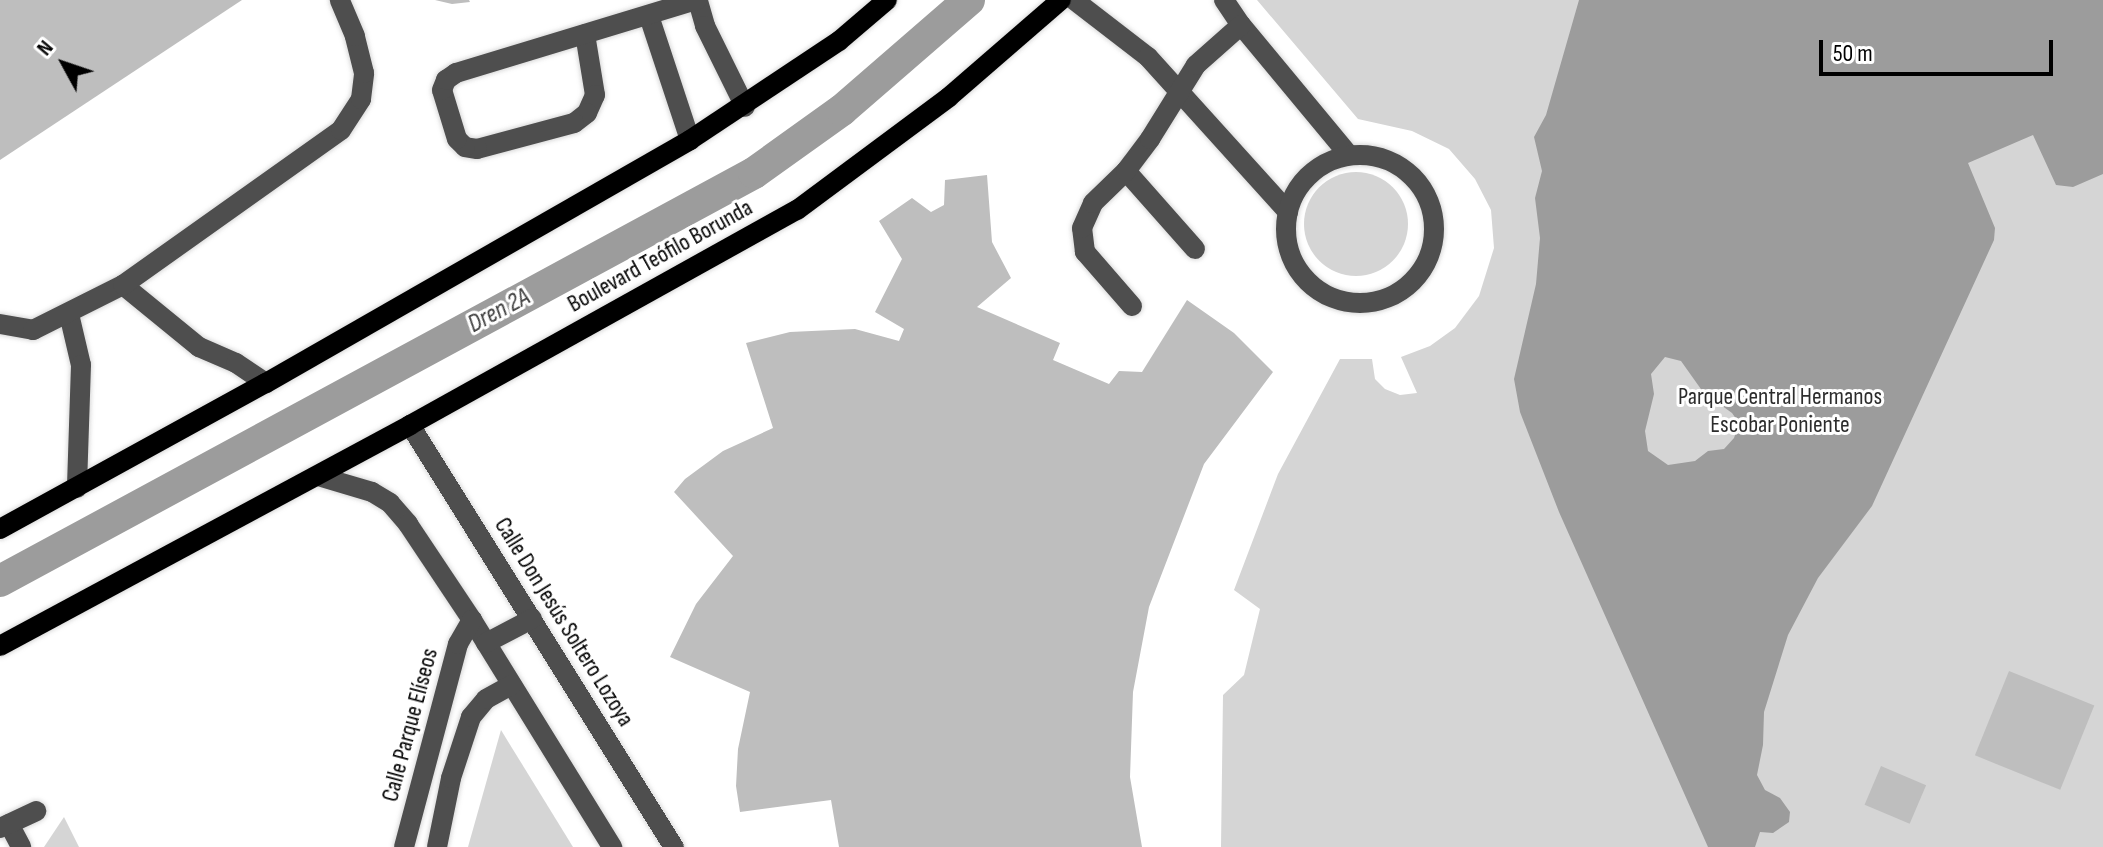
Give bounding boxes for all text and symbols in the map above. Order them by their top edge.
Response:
north arrow [24,24,104,104]
scale bar [1823,24,2057,74]
text: N [31,35,59,61]
text: 50 m [1833,39,1873,68]
street label: Boulevard Teófilo Borunda [563,193,757,319]
water label: Dren 2A [463,282,535,340]
park label: Parque Central Hermanos Escobar Poniente [1678,383,1882,439]
street label: Calle Don Jesús Soltero Lozoya [488,512,640,732]
street label: Calle Parque Elíseos [376,645,444,805]

